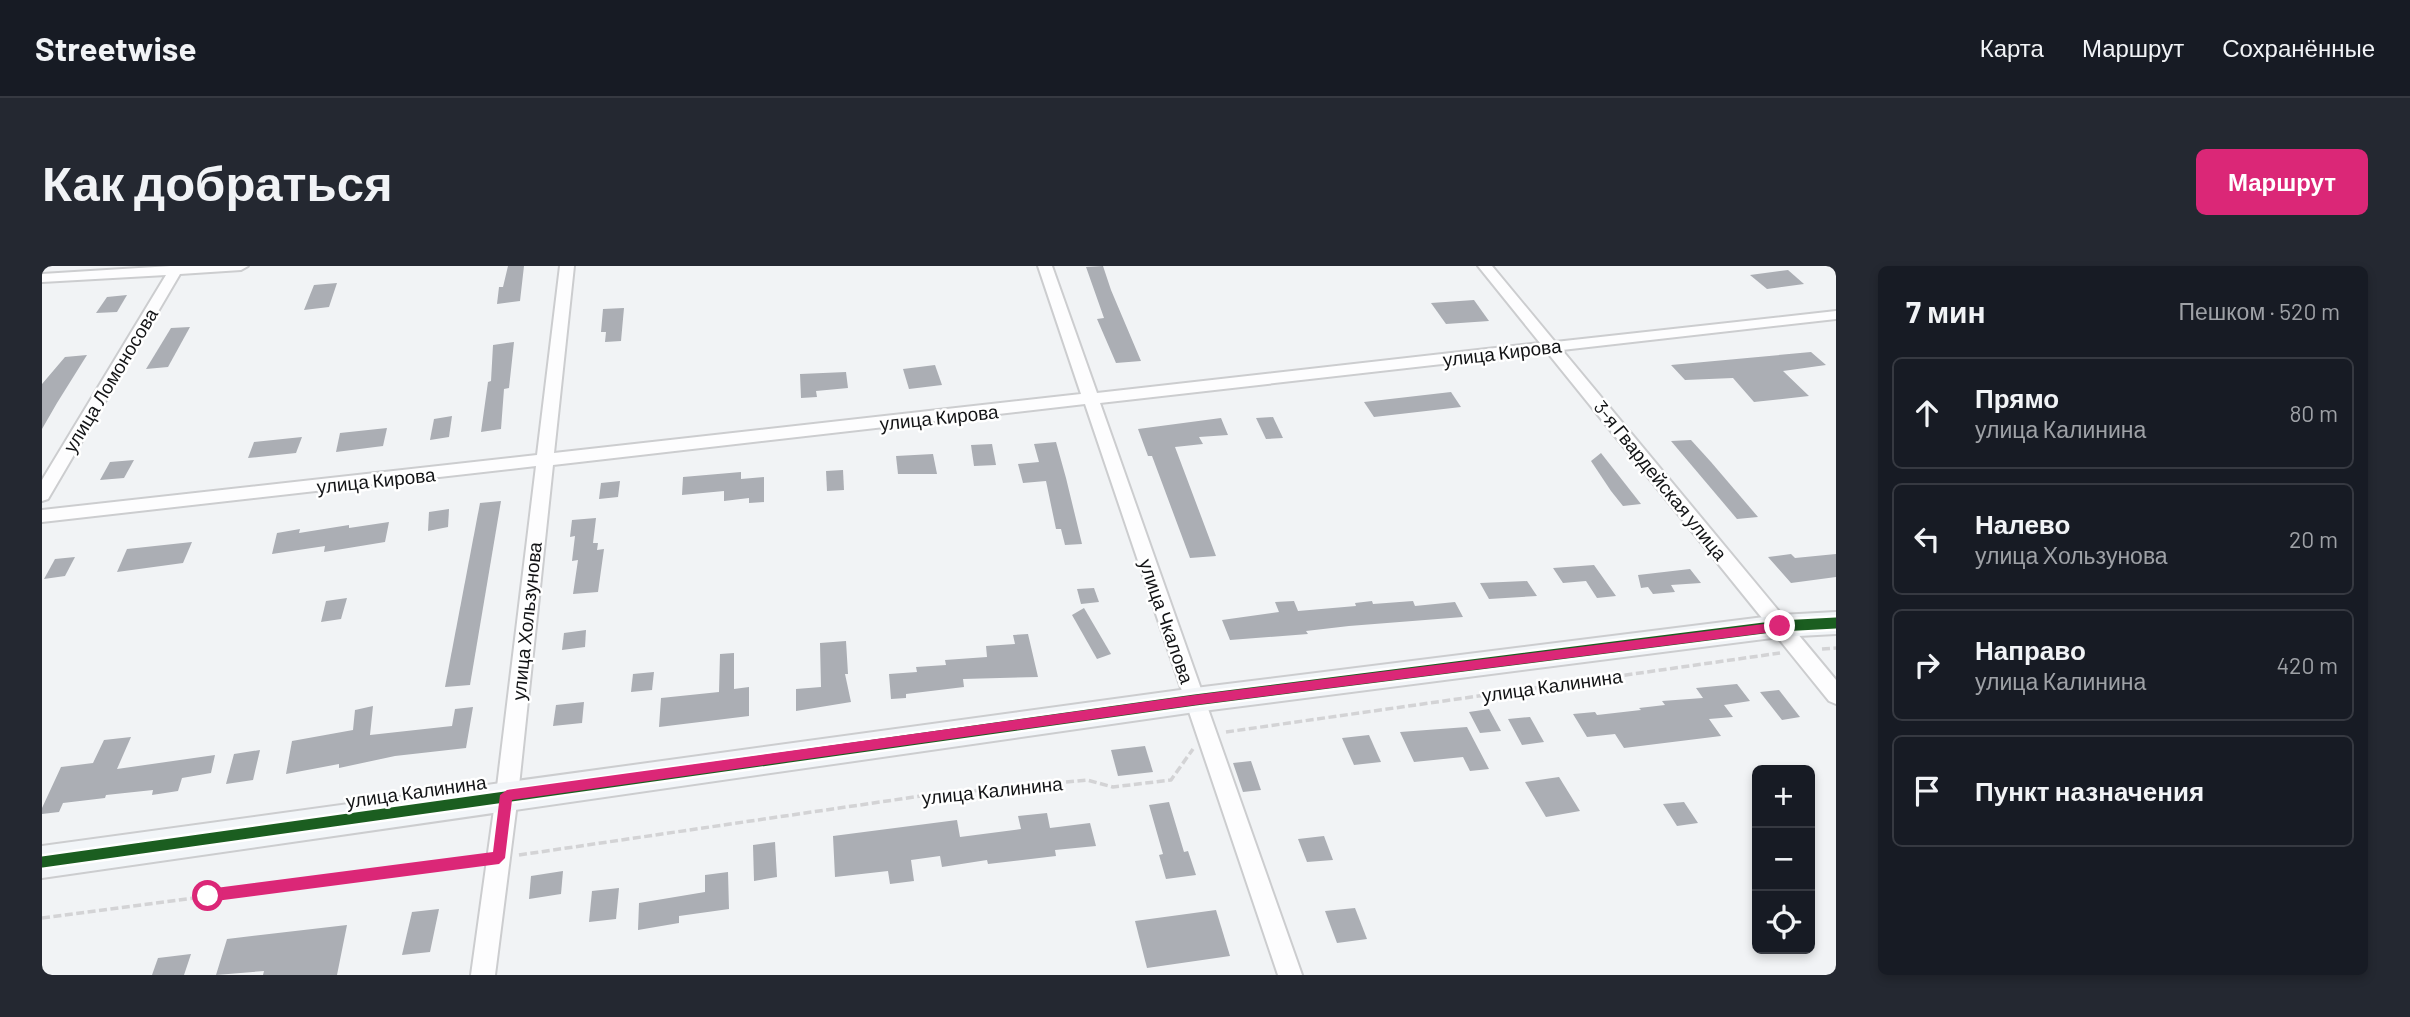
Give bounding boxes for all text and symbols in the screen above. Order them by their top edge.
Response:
text: Streetwise [35,28,196,68]
text: Карта [1980,33,2044,62]
text: Маршрут [2082,33,2184,62]
text: Сохранённые [2222,33,2375,62]
button: Маршрут [2196,149,2368,215]
text: Как добраться [42,152,393,211]
text: 7 мин [1906,293,1986,329]
text: Пешком · 520 m [2179,297,2340,325]
street label: улица Ломоносова [58,303,162,456]
street label: улица Кирова [1441,333,1563,371]
text: Прямо [1975,382,2059,413]
icon: ahead [1908,394,1946,432]
street label: 3-я Гвардейская улица [1590,396,1733,565]
street label: улица Кирова [878,399,1000,435]
text: 80 m [2289,399,2338,427]
text: улица Калинина [1975,415,2146,443]
street label: улица Кирова [315,462,437,498]
text: Налево [1975,508,2070,539]
icon: left [1908,520,1946,558]
text: 20 m [2289,525,2338,553]
street label: улица Хользунова [506,540,546,701]
text: улица Хользунова [1975,541,2168,569]
street label: улица Чкалова [1135,556,1199,687]
route end [1764,610,1795,641]
text: Направо [1975,634,2086,665]
icon: right [1908,646,1946,684]
text: 420 m [2276,651,2338,679]
street label: улица Калинина [1480,664,1624,706]
text: улица Калинина [1975,667,2146,695]
map controls [1752,765,1815,954]
button: + [1752,765,1815,828]
street label: улица Калинина [344,770,488,812]
street label: улица Калинина [920,771,1064,809]
icon: arrive [1908,772,1946,810]
text: Пункт назначения [1975,775,2204,806]
button: − [1752,828,1815,891]
route start [192,880,223,911]
button: locate [1752,891,1815,954]

